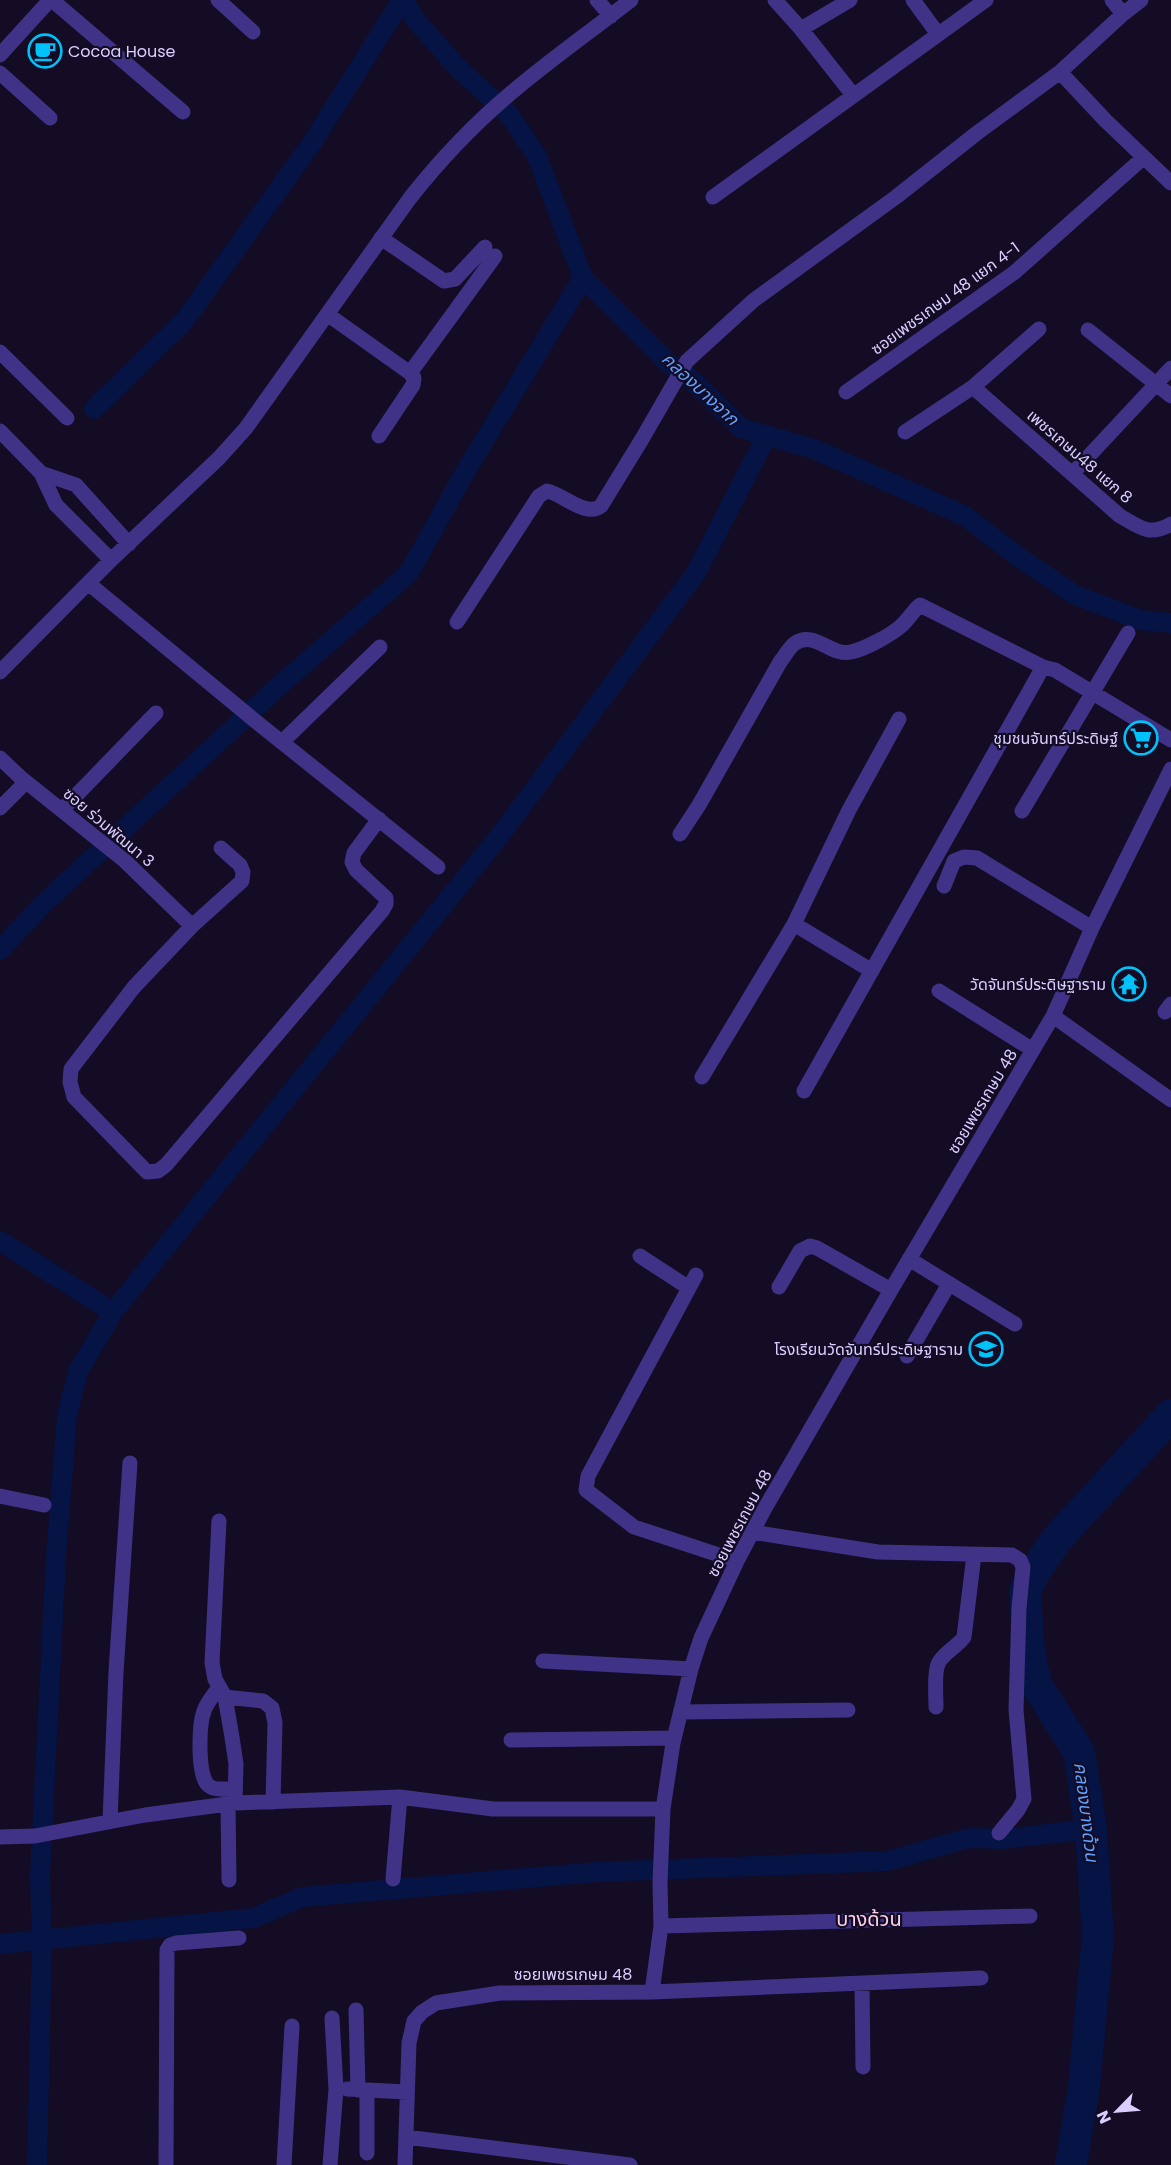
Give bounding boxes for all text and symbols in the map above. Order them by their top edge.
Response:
cafe icon: Cocoa House [27,33,63,69]
place label: Cocoa House [68,40,176,63]
street label: ซอยเพชรเกษม 48 แยก 4-1 [866,237,1024,360]
water label: คลองบางจาก [656,346,745,432]
street label: เพชรเกษม48 แยก 8 [1022,404,1137,509]
supermarket icon: ชุมชนจันทร์ประดิษฐ์ [1123,720,1159,756]
place label: ชุมชนจันทร์ประดิษฐ์ [993,727,1118,750]
street label: ซอย ร่วมพัฒนา 3 [58,782,159,872]
temple icon: วัดจันทร์ประดิษฐาราม [1111,966,1147,1002]
place label: วัดจันทร์ประดิษฐาราม [970,973,1106,996]
street label: ซอยเพชรเกษม 48 [942,1045,1023,1158]
school or university icon: โรงเรียนวัดจันทร์ประดิษฐาราม [968,1331,1004,1367]
place label: โรงเรียนวัดจันทร์ประดิษฐาราม [774,1338,963,1361]
street label: ซอยเพชรเกษม 48 [701,1466,777,1581]
water label: คลองบางด้วน [1068,1761,1105,1864]
district label: บางด้วน [836,1905,902,1933]
street label: ซอยเพชรเกษม 48 [514,1963,632,1986]
north arrow [1087,2081,1147,2141]
text: N [1091,2107,1117,2127]

